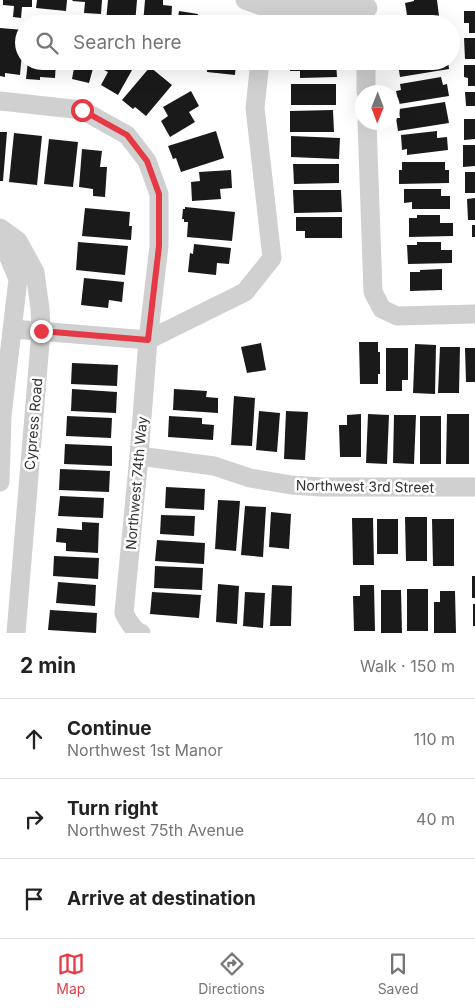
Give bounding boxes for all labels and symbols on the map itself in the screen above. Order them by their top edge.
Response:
north arrow [355,85,400,130]
route start [71,99,94,122]
route end [30,320,53,343]
street label: Cypress Road [21,377,45,471]
street label: Northwest 74th Way [122,415,150,551]
street label: Northwest 3rd Street [296,476,435,496]

